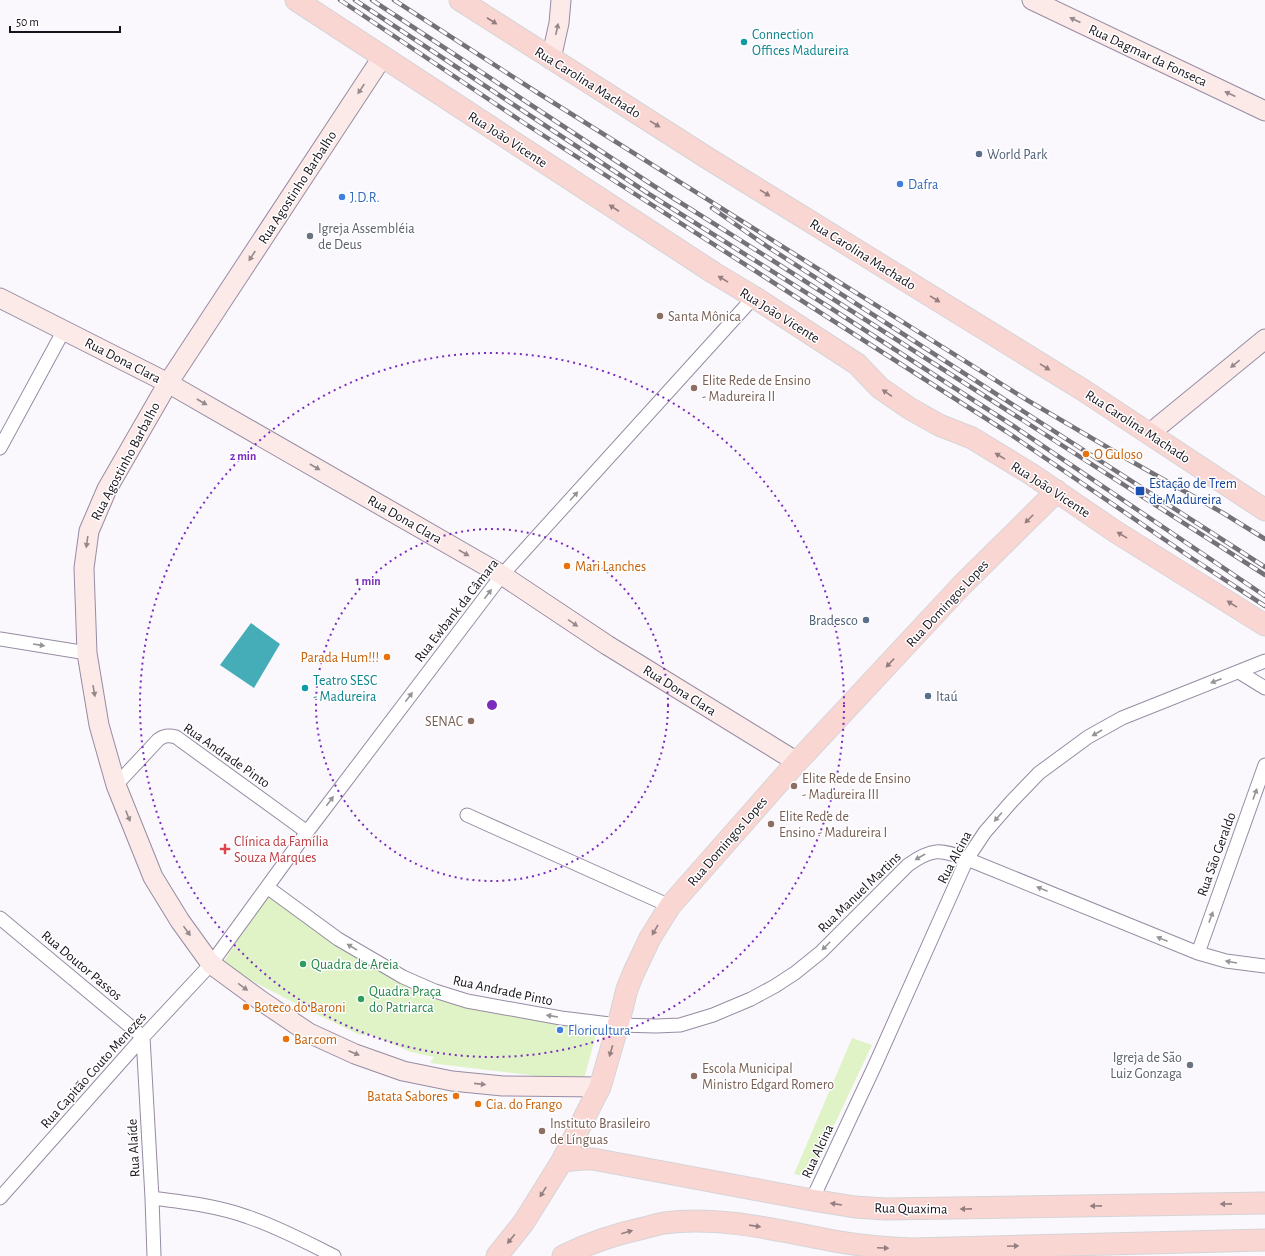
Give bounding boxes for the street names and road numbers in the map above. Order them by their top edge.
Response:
street label: Rua Dagmar da Fonseca [1086,22,1209,90]
street label: Rua Carolina Machado [532,45,643,121]
street label: Rua João Vicente [465,109,549,171]
street label: Rua Agostinho Barbalho [256,128,340,247]
street label: Rua Carolina Machado [807,217,918,293]
street label: Rua João Vicente [737,286,822,346]
street label: Rua Dona Clara [82,336,163,386]
street label: Rua Carolina Machado [1083,388,1192,466]
street label: Rua Agostinho Barbalho [89,400,163,523]
street label: Rua João Vicente [1008,459,1092,521]
street label: Rua Dona Clara [365,493,444,547]
street label: Rua Ewbank da Câmara [412,556,502,665]
street label: Rua Domingos Lopes [904,557,992,650]
street label: Rua Dona Clara [641,663,719,719]
street label: Rua Andrade Pinto [181,721,272,791]
street label: Rua Domingos Lopes [685,794,770,889]
street label: Rua São Geraldo [1195,810,1239,898]
street label: Rua Alcina [935,828,975,886]
street label: Rua Manuel Martins [816,850,904,936]
street label: Rua Doutor Passos [39,928,124,1003]
street label: Rua Andrade Pinto [452,974,554,1008]
street label: Rua Capitão Couto Menezes [38,1010,149,1131]
street label: Rua Alaíde [125,1118,143,1178]
street label: Rua Alcina [799,1122,837,1180]
street label: Rua Quaxima [874,1201,948,1217]

